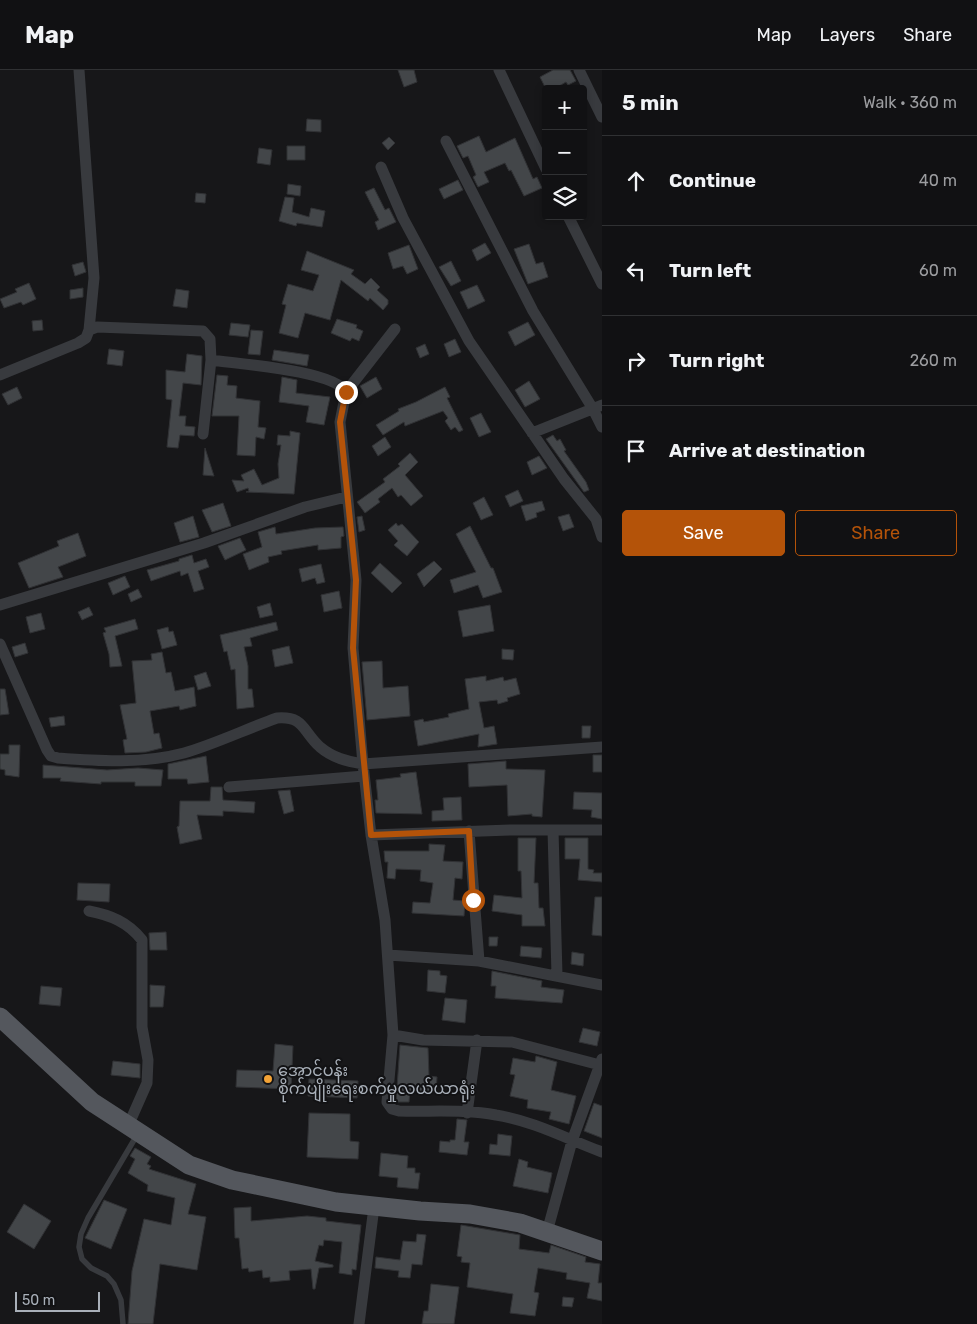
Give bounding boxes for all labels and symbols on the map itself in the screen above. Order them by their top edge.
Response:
route end [335,381,358,404]
route start [462,889,485,912]
place label: အောင်ပန်း စိုက်ပျိုးရေးစက်မှုလယ်ယာရုံး [278,1059,475,1103]
marker: အောင်ပန်း စိုက်ပျိုးရေးစက်မှုလယ်ယာရုံး [262,1073,274,1085]
scale bar [15,1289,100,1312]

